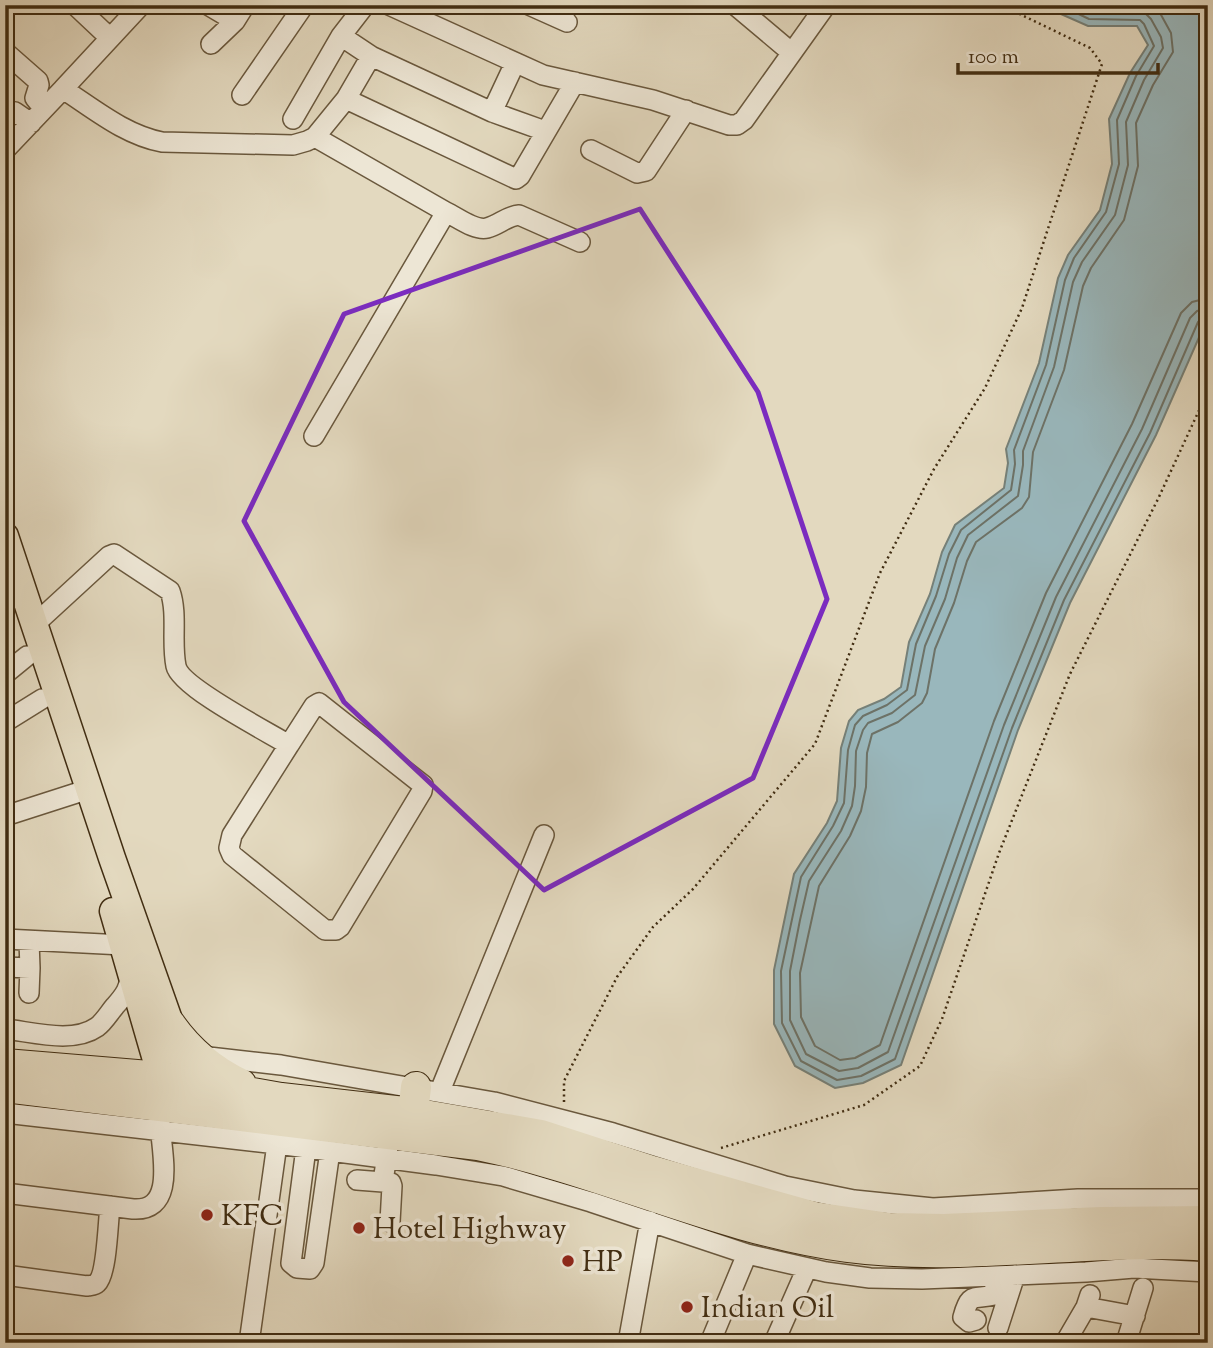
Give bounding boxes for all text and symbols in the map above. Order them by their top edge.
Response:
scale bar [958,32,1157,76]
text: 100 m [968,43,1019,73]
place label: KFC [221,1196,284,1239]
marker: KFC [199,1207,215,1223]
place label: Hotel Highway [373,1209,567,1252]
marker: Hotel Highway [351,1220,367,1236]
place label: HP [582,1242,623,1285]
marker: HP [560,1253,576,1269]
place label: Indian Oil [701,1288,834,1331]
marker: Indian Oil [679,1299,695,1315]

